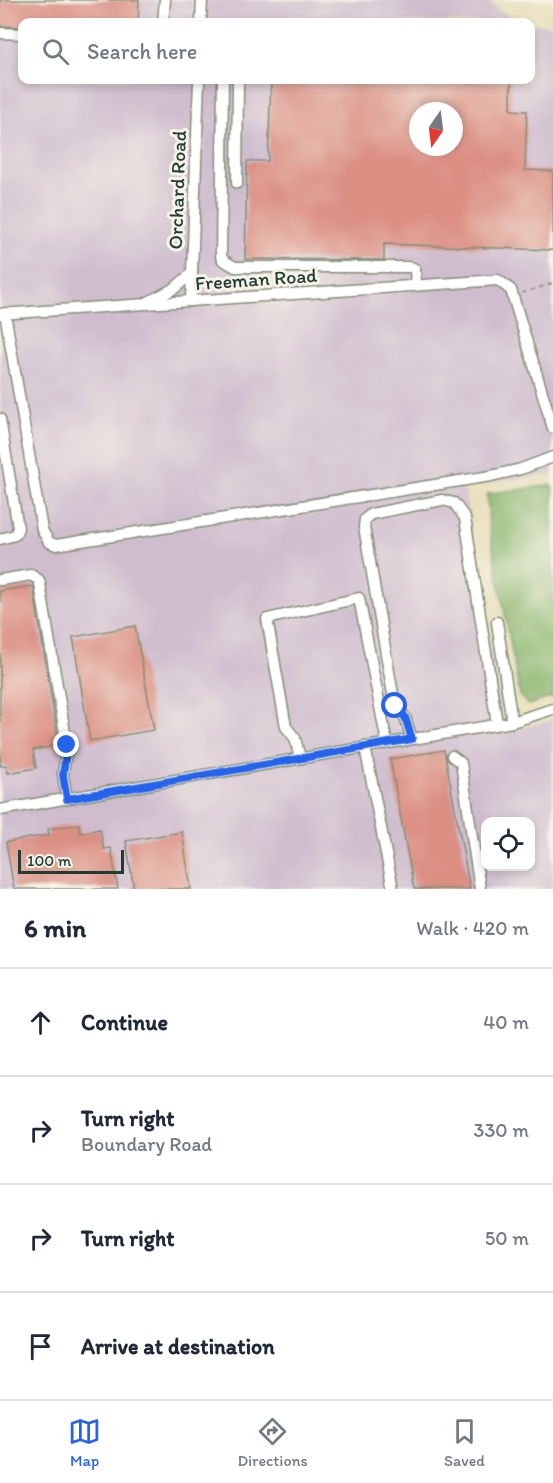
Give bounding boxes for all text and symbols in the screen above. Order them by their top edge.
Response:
search box [18,18,535,84]
icon: search [39,35,72,68]
text: Search here [87,38,197,65]
north arrow [409,102,463,156]
street label: Orchard Road [163,130,191,250]
street label: Freeman Road [194,263,318,295]
route start [381,692,407,718]
route end [53,731,79,757]
map controls [481,817,535,871]
button: locate [481,817,535,871]
scale bar [18,847,124,874]
text: 100 m [27,851,71,870]
text: 6 min [24,912,86,944]
text: Walk · 420 m [416,916,529,940]
icon: ahead [24,1006,57,1039]
text: Continue [81,1009,168,1036]
text: 40 m [483,1010,529,1034]
text: Turn right [81,1105,175,1132]
icon: right [24,1114,57,1147]
text: 330 m [474,1118,529,1142]
text: Boundary Road [81,1132,212,1156]
icon: right [24,1222,57,1255]
text: Turn right [81,1225,175,1252]
text: 50 m [485,1226,529,1250]
icon: arrive [24,1330,57,1363]
text: Arrive at destination [81,1333,275,1360]
tab: Map [68,1415,101,1470]
tab: Directions [237,1415,308,1470]
tab: Saved [444,1415,485,1470]

